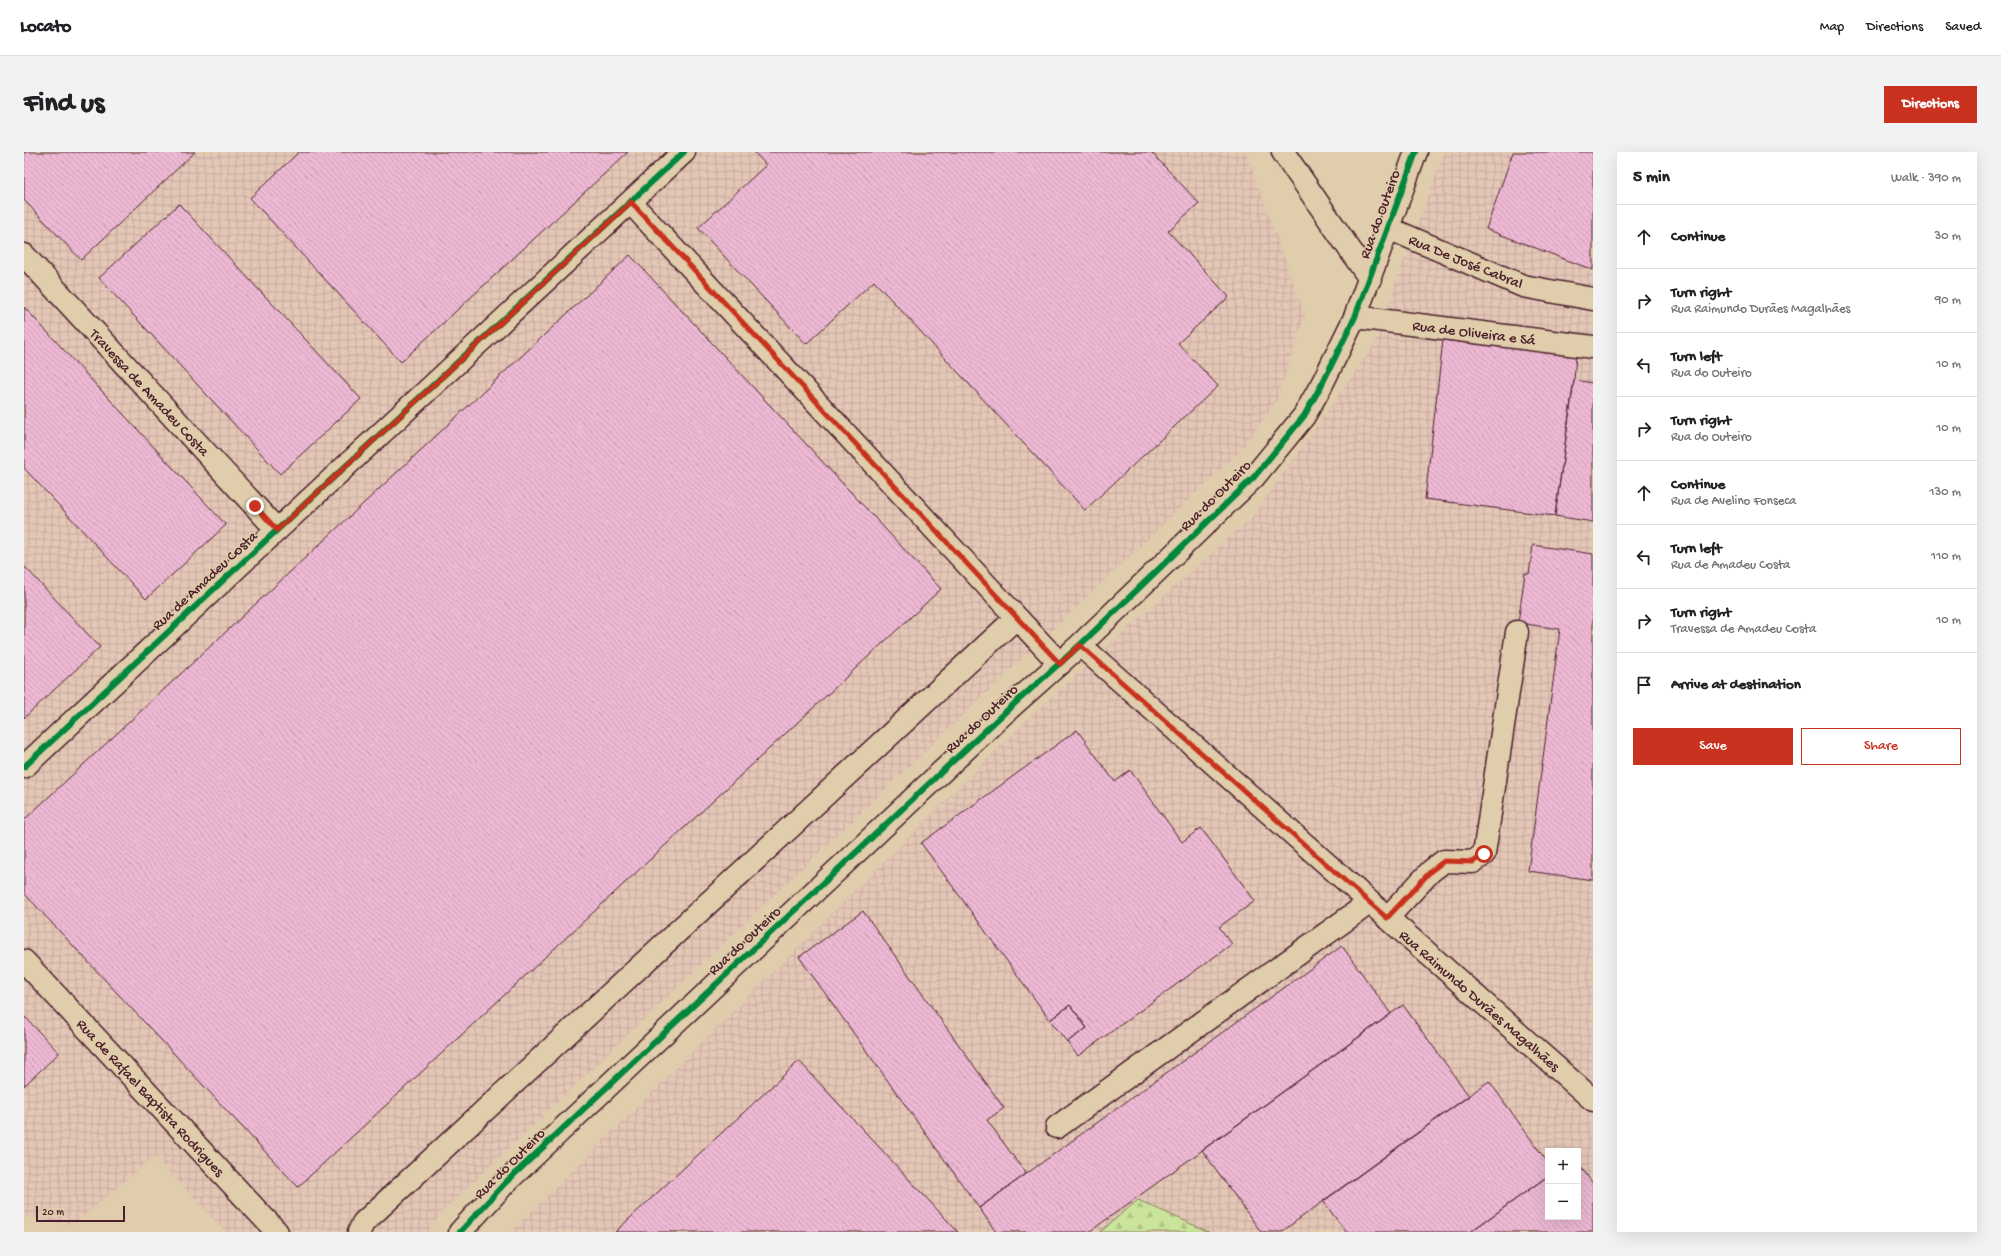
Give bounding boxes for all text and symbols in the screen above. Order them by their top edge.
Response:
text: Locato [20,16,71,39]
text: Map [1820,19,1844,36]
text: Directions [1866,19,1923,36]
text: Saved [1945,19,1981,36]
button: Directions [1884,86,1977,123]
text: Find us [24,88,104,121]
street label: Rua do Outeiro [1356,168,1405,262]
text: 5 min [1633,168,1670,188]
text: Walk · 390 m [1891,171,1961,186]
icon: ahead [1633,226,1655,248]
text: Continue [1671,228,1725,246]
text: 30 m [1935,229,1961,244]
street label: Rua De José Cabral [1405,232,1525,294]
text: Turn right [1671,284,1731,302]
icon: right [1633,290,1655,312]
text: 90 m [1935,293,1961,308]
text: Rua Raimundo Durães Magalhães [1671,302,1850,317]
street label: Rua de Oliveira e Sá [1411,318,1537,351]
street label: Travessa de Amadeu Costa [84,325,213,461]
text: Turn left [1671,348,1722,366]
icon: left [1633,354,1655,376]
text: 10 m [1936,357,1961,372]
text: Rua do Outeiro [1671,366,1752,381]
text: Turn right [1671,412,1731,430]
icon: right [1633,418,1655,440]
text: 10 m [1936,421,1961,436]
text: Rua do Outeiro [1671,430,1752,445]
street label: Rua do Outeiro [1177,457,1256,536]
text: Continue [1671,476,1725,494]
icon: ahead [1633,482,1655,504]
text: 130 m [1929,485,1961,500]
text: Rua de Avelino Fonseca [1671,494,1796,509]
route end [246,497,264,515]
street label: Rua de Amadeu Costa [149,527,262,635]
text: Turn left [1671,540,1722,558]
icon: left [1633,546,1655,568]
text: 110 m [1931,549,1961,564]
text: Rua de Amadeu Costa [1671,558,1790,573]
text: Turn right [1671,604,1731,622]
icon: right [1633,610,1655,632]
text: 10 m [1936,613,1961,628]
text: Travessa de Amadeu Costa [1671,622,1816,637]
icon: arrive [1633,674,1655,696]
text: Arrive at destination [1671,676,1801,694]
street label: Rua do Outeiro [942,681,1023,758]
button: Save [1633,728,1793,765]
button: Share [1801,728,1961,765]
route start [1475,845,1493,863]
street label: Rua do Outeiro [705,903,786,980]
street label: Rua Raimundo Durães Magalhães [1395,927,1563,1077]
street label: Rua de Rafael Baptista Rodrigues [72,1016,228,1181]
street label: Rua do Outeiro [471,1125,550,1204]
map controls [1545,1148,1581,1220]
button: + [1545,1148,1581,1184]
button: − [1545,1184,1581,1220]
scale bar [36,1204,125,1223]
text: 20 m [42,1207,64,1219]

